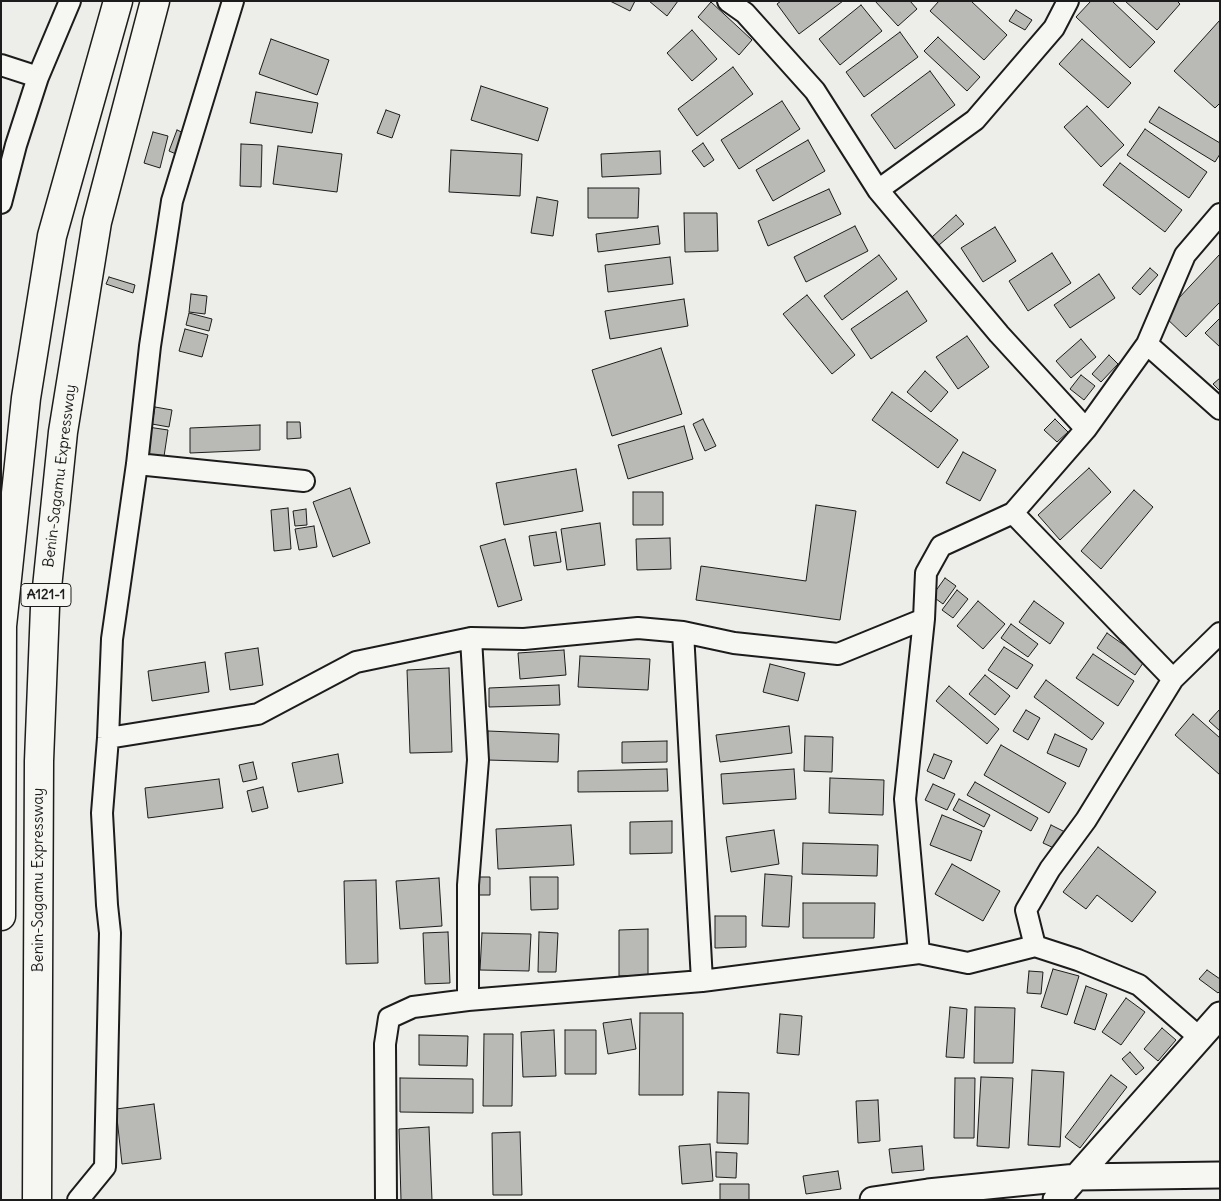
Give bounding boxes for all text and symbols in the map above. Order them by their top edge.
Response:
street label: Benin-Sagamu Expressway [40,383,80,569]
road number: A121-1 [21,584,71,606]
street label: Benin-Sagamu Expressway [30,788,48,972]

